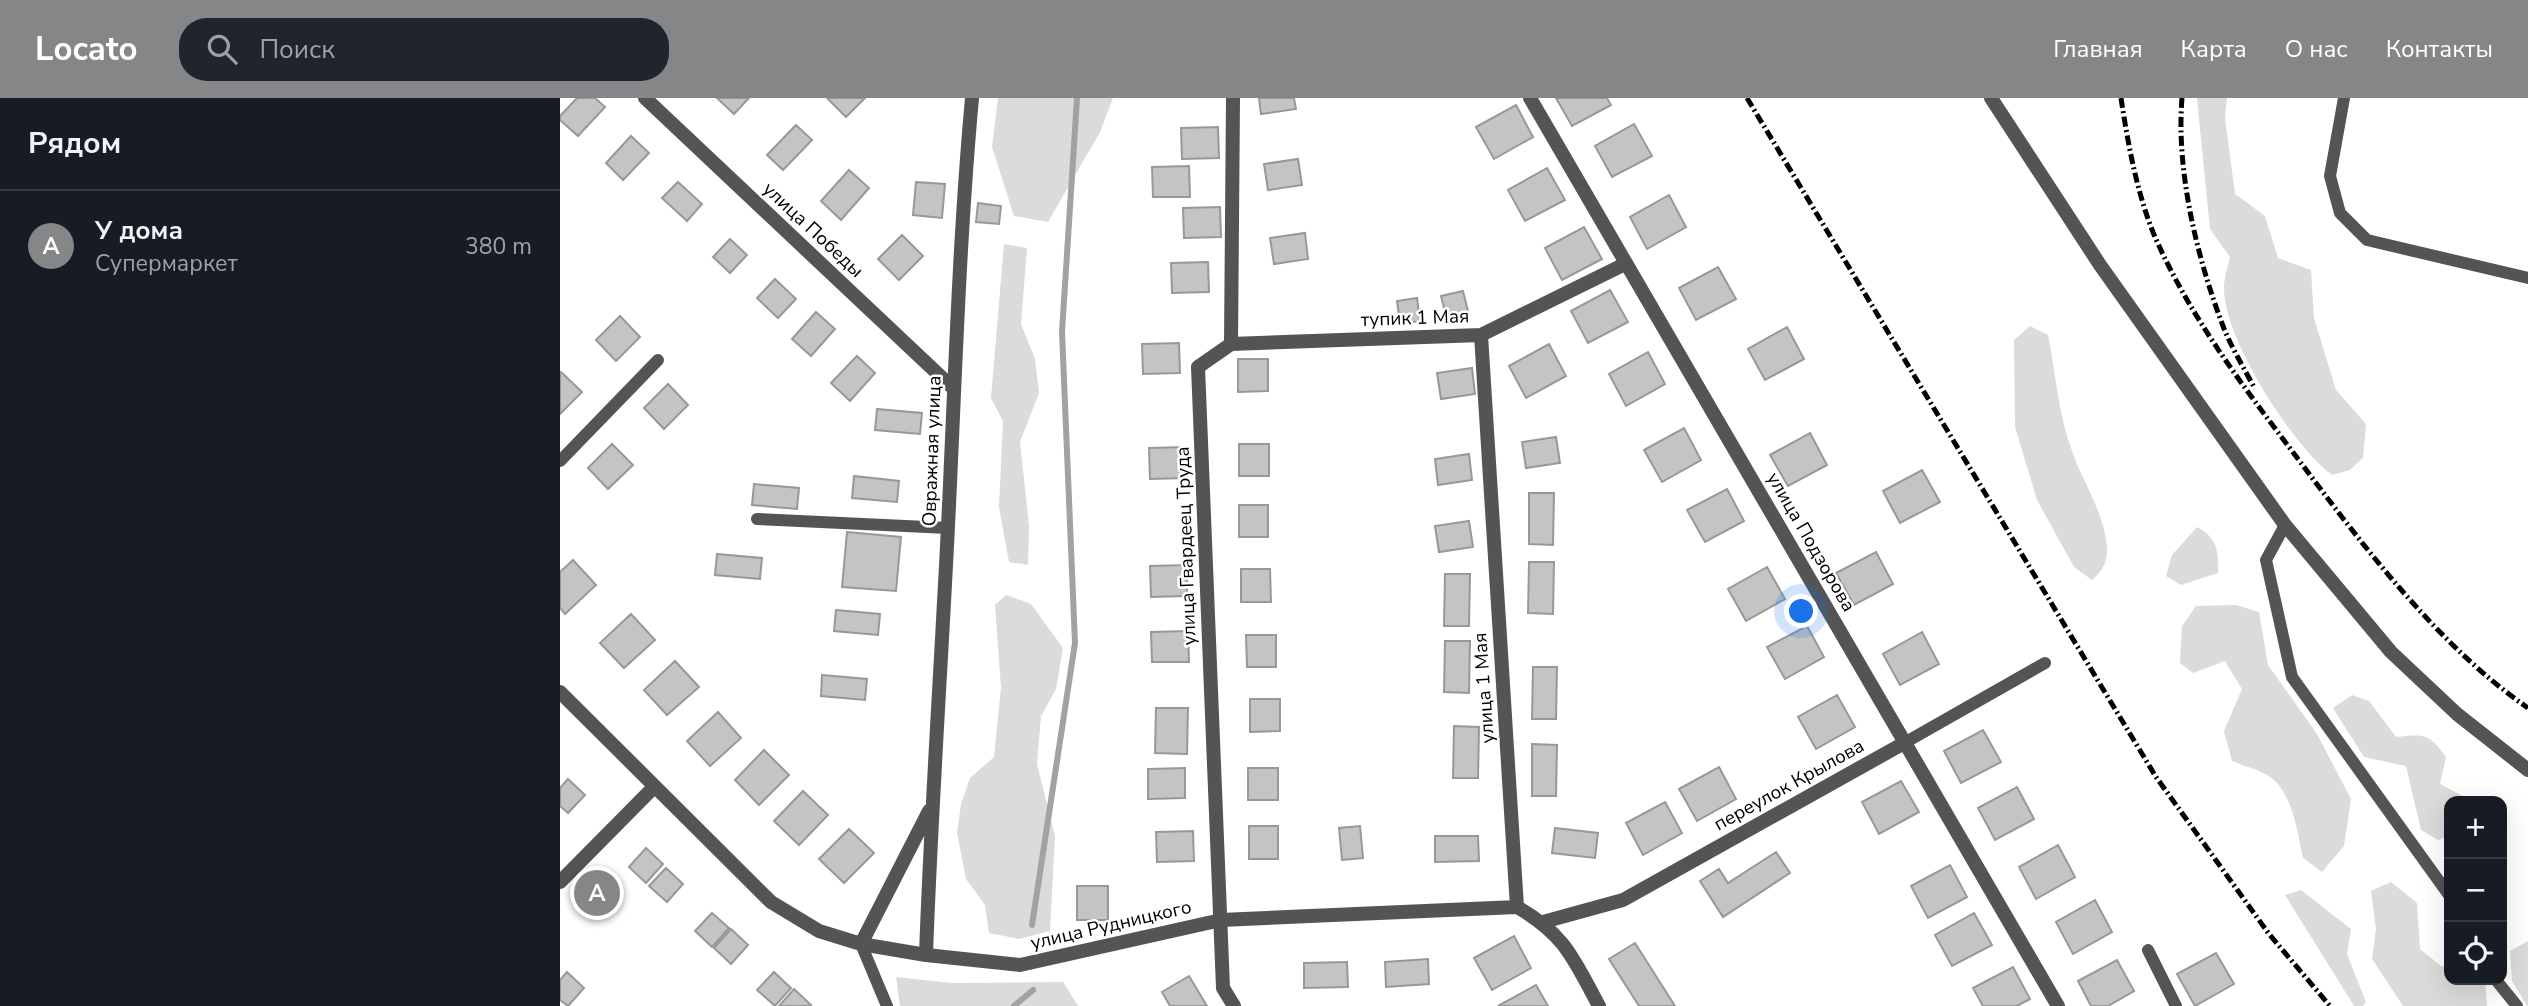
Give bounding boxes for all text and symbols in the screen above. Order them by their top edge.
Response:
search box [179,18,669,81]
text: Locato [35,27,137,72]
icon: search [203,30,241,68]
text: Поиск [259,32,335,67]
text: Главная [2053,33,2143,65]
text: Карта [2181,33,2247,65]
text: О нас [2285,33,2348,65]
text: Контакты [2386,33,2493,65]
text: Рядом [28,123,121,164]
street label: улица Победы [757,176,869,284]
text: У дома [95,213,183,248]
text: A [42,231,60,262]
text: 380 m [465,231,532,262]
text: Супермаркет [95,248,238,279]
street label: тупик 1 Мая [1360,303,1470,333]
street label: Овражная улица [916,375,948,527]
street label: улица Гвардеец Труда [1170,446,1202,646]
street label: улица Подзорова [1760,467,1862,617]
your location [1784,594,1818,628]
street label: улица 1 Мая [1467,632,1501,744]
street label: переулок Крылова [1709,733,1869,837]
map controls [2444,796,2507,985]
button: + [2444,796,2507,859]
button: − [2444,859,2507,922]
pin: A [574,867,620,919]
street label: улица Рудницкого [1028,894,1194,956]
button: locate [2444,922,2507,985]

